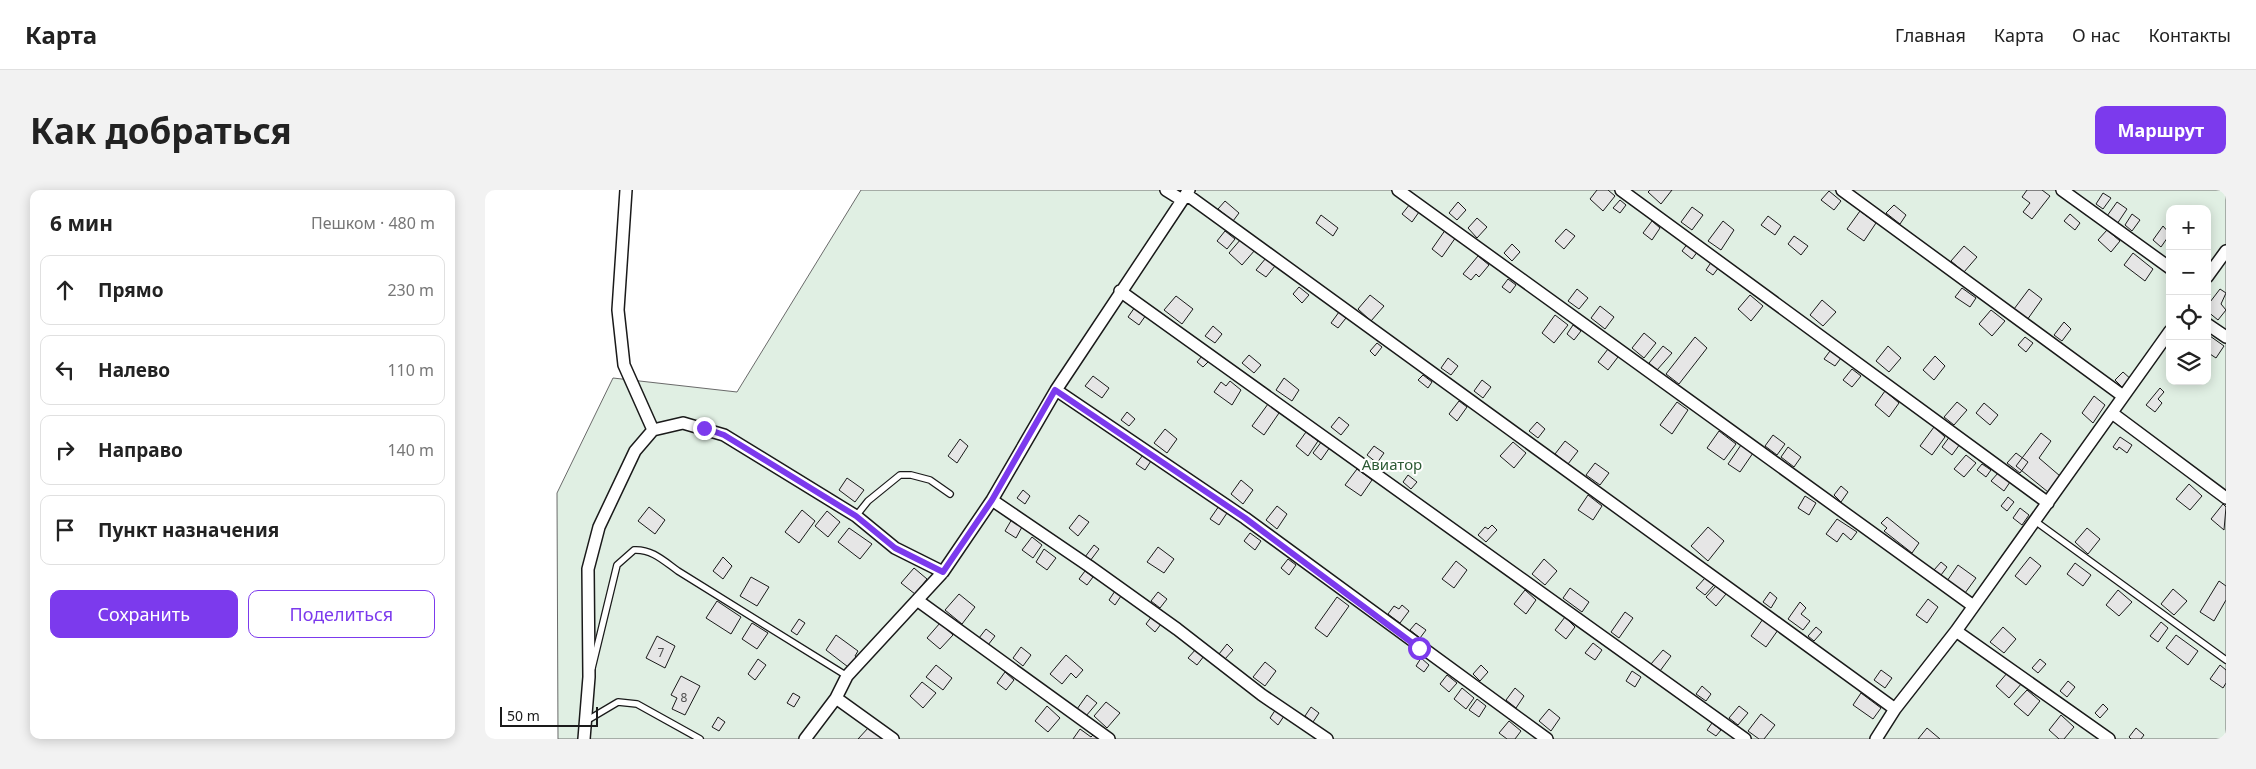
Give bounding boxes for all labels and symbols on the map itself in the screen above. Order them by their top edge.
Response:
route end [693,417,716,440]
park label: Авиатор [1362,454,1422,474]
route start [1408,637,1431,660]
house number: 7 [658,644,665,661]
house number: 8 [681,689,688,706]
scale bar [500,704,597,727]

